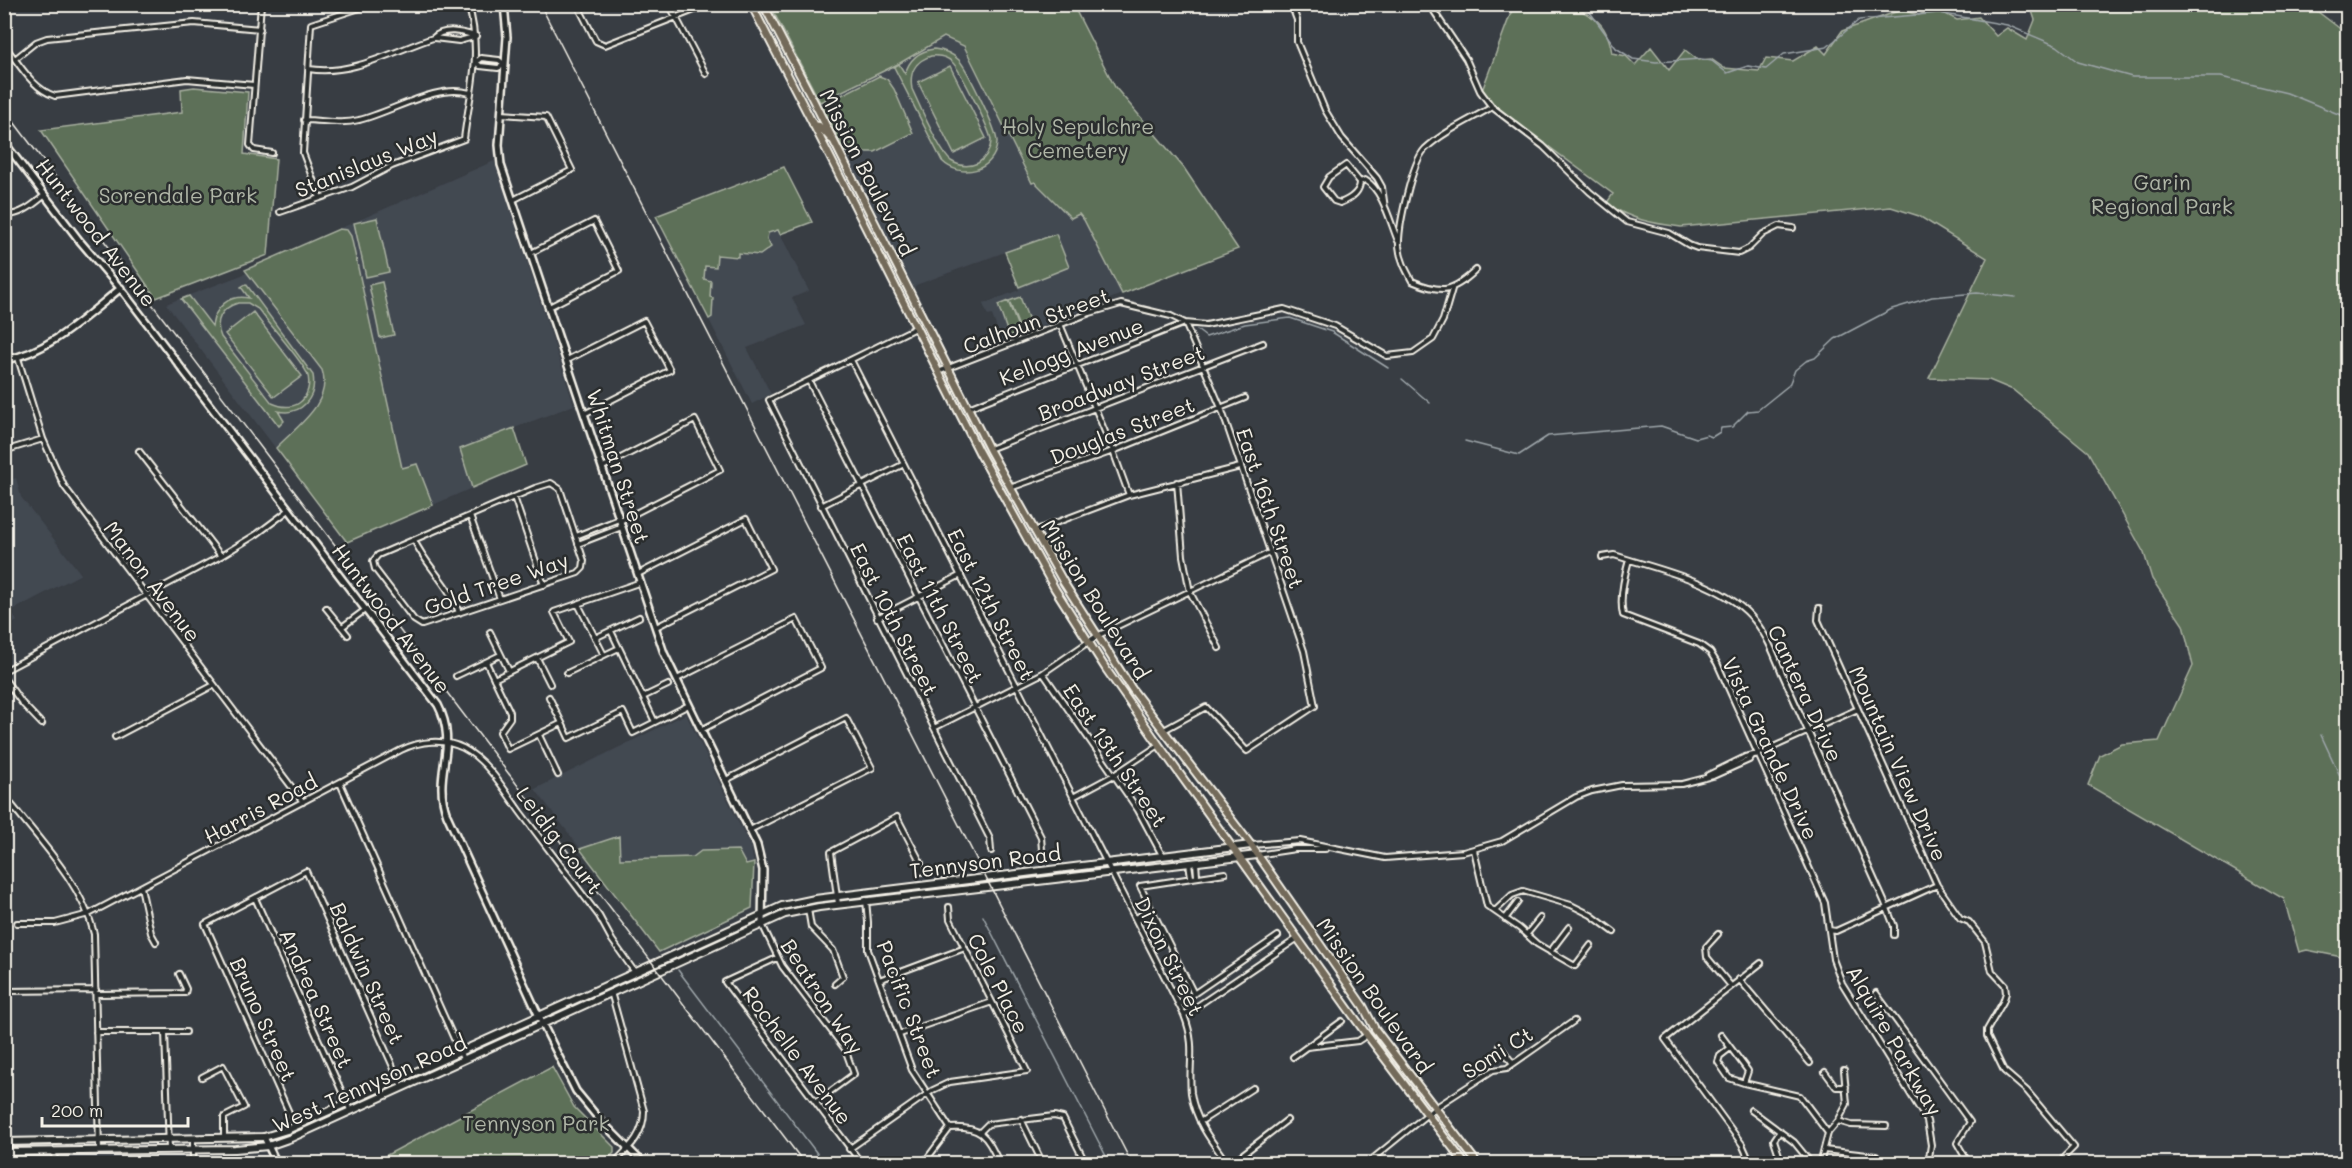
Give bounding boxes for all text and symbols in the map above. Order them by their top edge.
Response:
street label: Mission Boulevard [814,84,922,260]
park label: Holy Sepulchre Cemetery [1002,112,1154,163]
street label: Stanislaus Way [291,121,441,203]
street label: Huntwood Avenue [31,152,163,312]
park label: Garin Regional Park [2091,168,2233,219]
park label: Sorendale Park [99,181,257,208]
street label: Calhoun Street [959,281,1113,359]
street label: Kellogg Avenue [995,311,1147,391]
street label: Broadway Street [1034,338,1208,426]
street label: Whitman Street [581,385,657,547]
street label: Douglas Street [1046,390,1198,470]
street label: East 16th Street [1231,424,1311,592]
street label: Mission Boulevard [1036,514,1156,684]
street label: Manon Avenue [99,515,207,647]
street label: East 12th Street [942,523,1042,685]
street label: East 11th Street [892,528,990,688]
street label: Huntwood Avenue [327,538,457,698]
street label: East 10th Street [845,538,945,700]
street label: Gold Tree Way [420,546,572,620]
street label: Cantera Drive [1763,620,1849,766]
street label: Vista Grande Drive [1717,652,1825,844]
street label: Mountain View Drive [1844,661,1954,865]
street label: East 13th Street [1058,678,1174,832]
street label: Harris Road [199,767,321,849]
street label: Leidig Court [511,781,609,899]
street label: Tennyson Road [908,838,1062,884]
street label: Dixon Street [1130,892,1210,1020]
street label: Baldwin Street [325,898,411,1048]
street label: Mission Boulevard [1311,912,1439,1078]
street label: Andrea Street [274,924,360,1072]
street label: Cole Place [962,928,1036,1038]
street label: Beatron Way [776,933,870,1059]
street label: Pacific Street [871,936,949,1082]
street label: Bruno Street [225,953,303,1085]
street label: Alquire Parkway [1841,960,1949,1120]
street label: Rochelle Avenue [737,981,859,1129]
street label: Somi Ct [1457,1020,1537,1084]
street label: West Tennyson Road [268,1028,470,1138]
scale bar [42,1090,188,1128]
text: 200 m [51,1098,103,1122]
park label: Tennyson Park [462,1109,610,1136]

